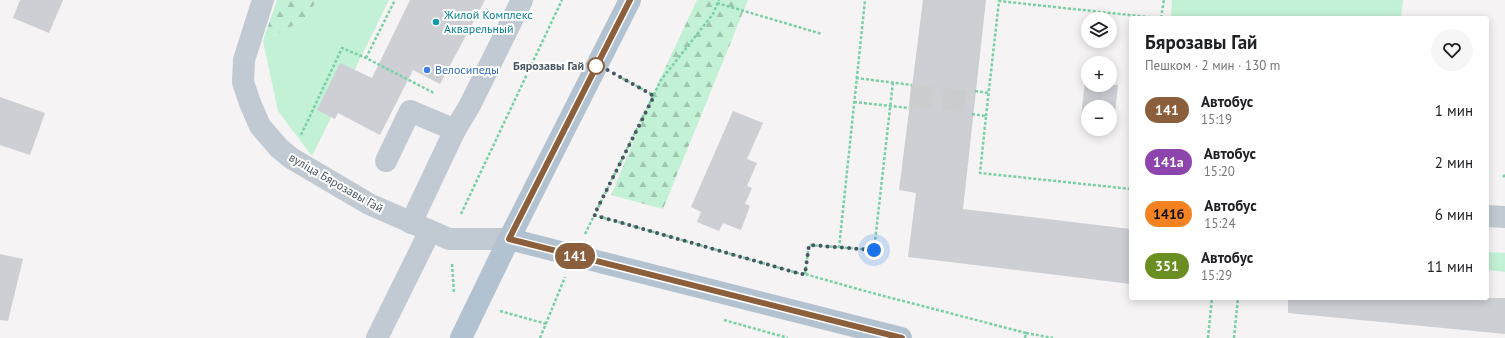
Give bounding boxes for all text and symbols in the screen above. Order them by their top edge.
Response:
place label: Жилой Комплекс Акварельный [443,7,533,36]
map controls [1081,12,1117,136]
button: layers [1081,12,1117,48]
marker: Жилой Комплекс Акварельный [431,17,441,27]
button: heart [1431,29,1473,71]
text: Бярозавы Гай [1145,30,1257,54]
button: + [1081,56,1117,92]
marker: Бярозавы Гай [587,57,605,75]
text: Пешком · 2 мин · 130 m [1145,57,1280,74]
place label: Бярозавы Гай [513,58,584,73]
place label: Велосипеды [435,62,499,77]
marker: Велосипеды [422,65,432,75]
text: Автобус [1201,92,1253,111]
button: − [1081,100,1117,136]
text: 141 [1155,101,1179,119]
text: 1 мин [1435,101,1473,120]
text: 15:19 [1201,111,1232,128]
text: Автобус [1204,144,1256,163]
street label: вуліца Бярозавы Гай [286,149,386,216]
text: 141а [1153,153,1184,171]
text: 2 мин [1435,153,1473,172]
text: 15:20 [1204,163,1235,180]
text: Автобус [1204,196,1257,215]
text: 141б [1153,205,1184,223]
text: 6 мин [1435,205,1473,224]
text: 15:24 [1204,215,1236,232]
your location [864,240,884,260]
line badge: 141 [552,243,598,269]
text: 141 [563,247,587,265]
text: Автобус [1201,248,1253,267]
text: 351 [1155,257,1179,275]
text: 11 мин [1427,257,1473,276]
text: 15:29 [1201,267,1232,284]

